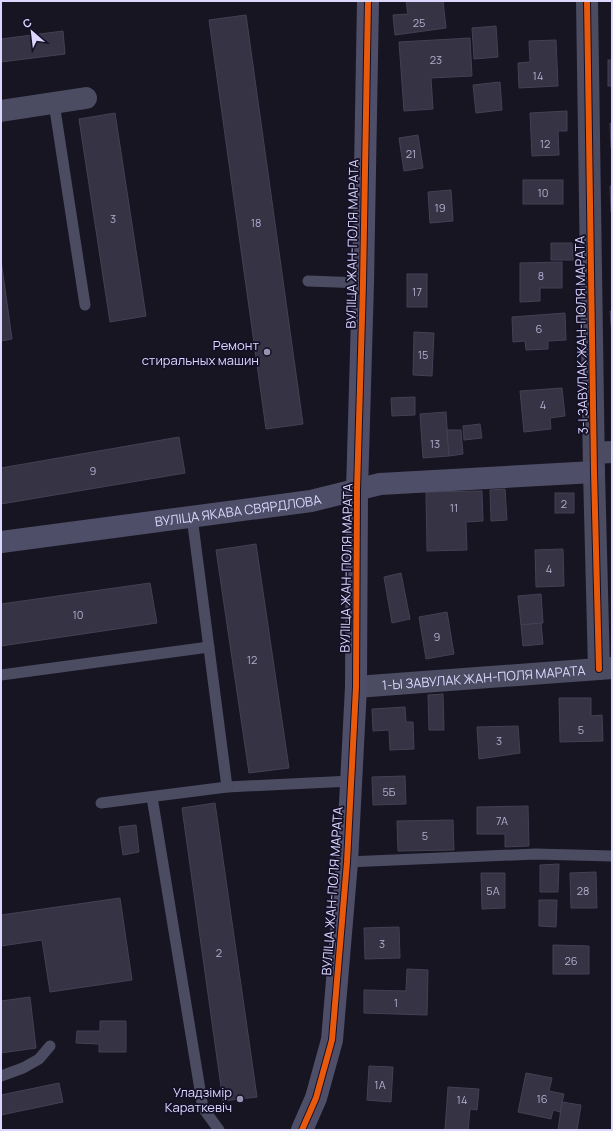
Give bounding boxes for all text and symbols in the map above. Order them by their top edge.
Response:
north arrow [12,12,52,52]
text: С [20,14,34,31]
house number: 25 [413,15,425,30]
house number: 23 [430,52,442,67]
house number: 14 [533,68,543,83]
house number: 12 [540,136,550,151]
house number: 21 [406,146,416,161]
street label: ВУЛІЦА ЖАН-ПОЛЯ МАРАТА [342,159,362,329]
house number: 10 [537,185,549,200]
house number: 19 [434,200,446,215]
house number: 3 [110,211,116,226]
house number: 18 [251,215,261,230]
street label: 3-І ЗАВУЛАК ЖАН-ПОЛЯ МАРАТА [570,236,592,434]
house number: 8 [538,268,544,283]
house number: 17 [412,284,422,299]
house number: 6 [536,321,543,336]
place label: Ремонт стиральных машин [142,336,259,369]
marker: Ремонт стиральных машин [262,347,272,357]
house number: 15 [418,347,428,362]
house number: 4 [540,397,546,412]
house number: 13 [430,436,440,451]
house number: 9 [90,463,97,478]
street label: ВУЛІЦА ЖАН-ПОЛЯ МАРАТА [336,483,356,653]
street label: ВУЛІЦА ЯКАВА СВЯРДЛОВА [154,490,323,531]
house number: 2 [561,496,567,511]
house number: 11 [450,500,458,515]
house number: 4 [546,561,552,576]
house number: 10 [72,607,84,622]
house number: 9 [434,629,441,644]
house number: 12 [247,652,257,667]
street label: 1-Ы ЗАВУЛАК ЖАН-ПОЛЯ МАРАТА [381,661,586,694]
house number: 5 [578,722,584,737]
house number: 3 [496,733,502,748]
house number: 5Б [383,784,396,799]
street label: ВУЛІЦА ЖАН-ПОЛЯ МАРАТА [317,806,347,976]
house number: 7А [496,813,508,828]
house number: 5 [422,828,428,843]
house number: 5А [486,883,500,898]
house number: 28 [577,883,589,898]
house number: 3 [379,936,385,951]
house number: 2 [216,945,222,960]
house number: 26 [564,953,578,968]
house number: 1 [394,995,398,1010]
house number: 1А [374,1077,386,1092]
place label: Уладзімір Караткевіч [165,1083,232,1116]
house number: 16 [536,1091,548,1106]
house number: 14 [457,1092,467,1107]
marker: Уладзімір Караткевіч [235,1094,245,1104]

